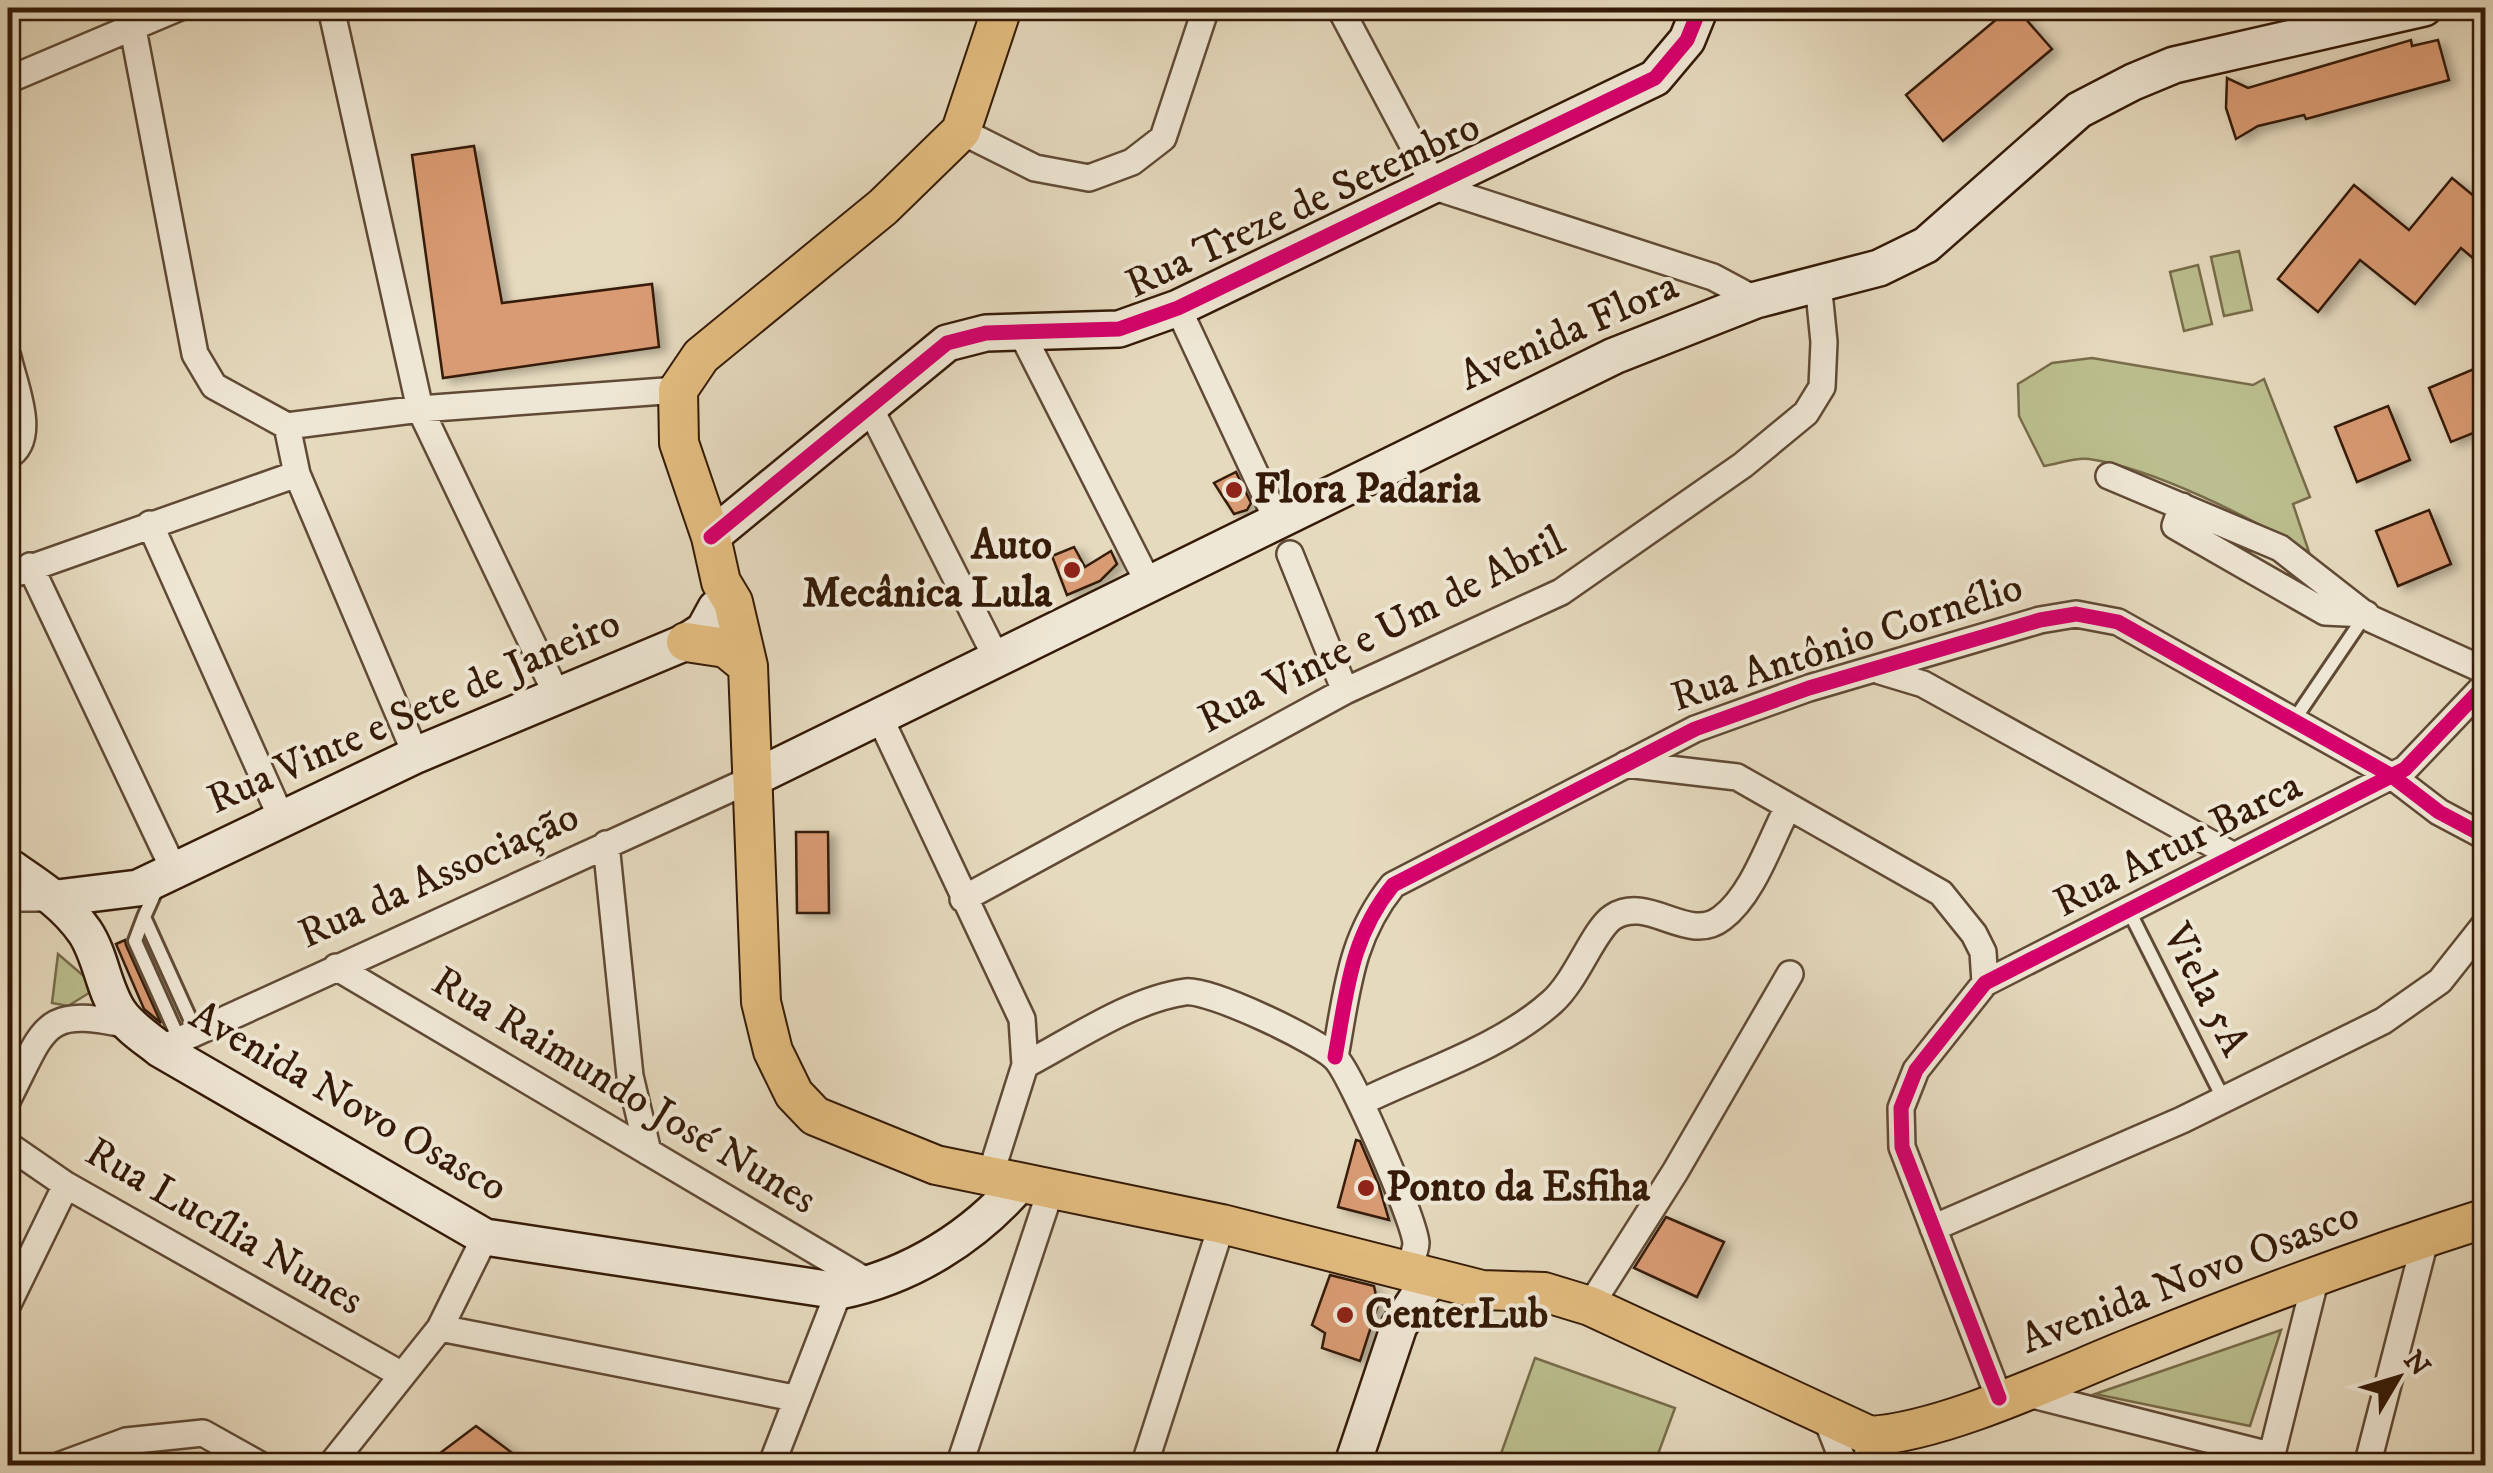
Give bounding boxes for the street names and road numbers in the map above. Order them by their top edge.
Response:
street label: Rua Treze de Setembro [1118,101,1488,311]
street label: Avenida Flora [1451,261,1687,403]
street label: Rua Vinte e Um de Abril [1190,516,1575,746]
street label: Rua Antônio Cornélio [1665,562,2029,724]
street label: Rua Vinte e Sete de Janeiro [199,597,629,827]
street label: Rua Artur Barca [2045,760,2311,930]
street label: Rua da Associação [291,791,587,961]
street label: Viela 5A [2149,914,2261,1066]
street label: Rua Raimundo José Nunes [422,956,826,1226]
street label: Avenida Novo Osasco [180,990,516,1214]
street label: Rua Lucília Nunes [76,1127,372,1327]
street label: Avenida Novo Osasco [2013,1190,2367,1366]

